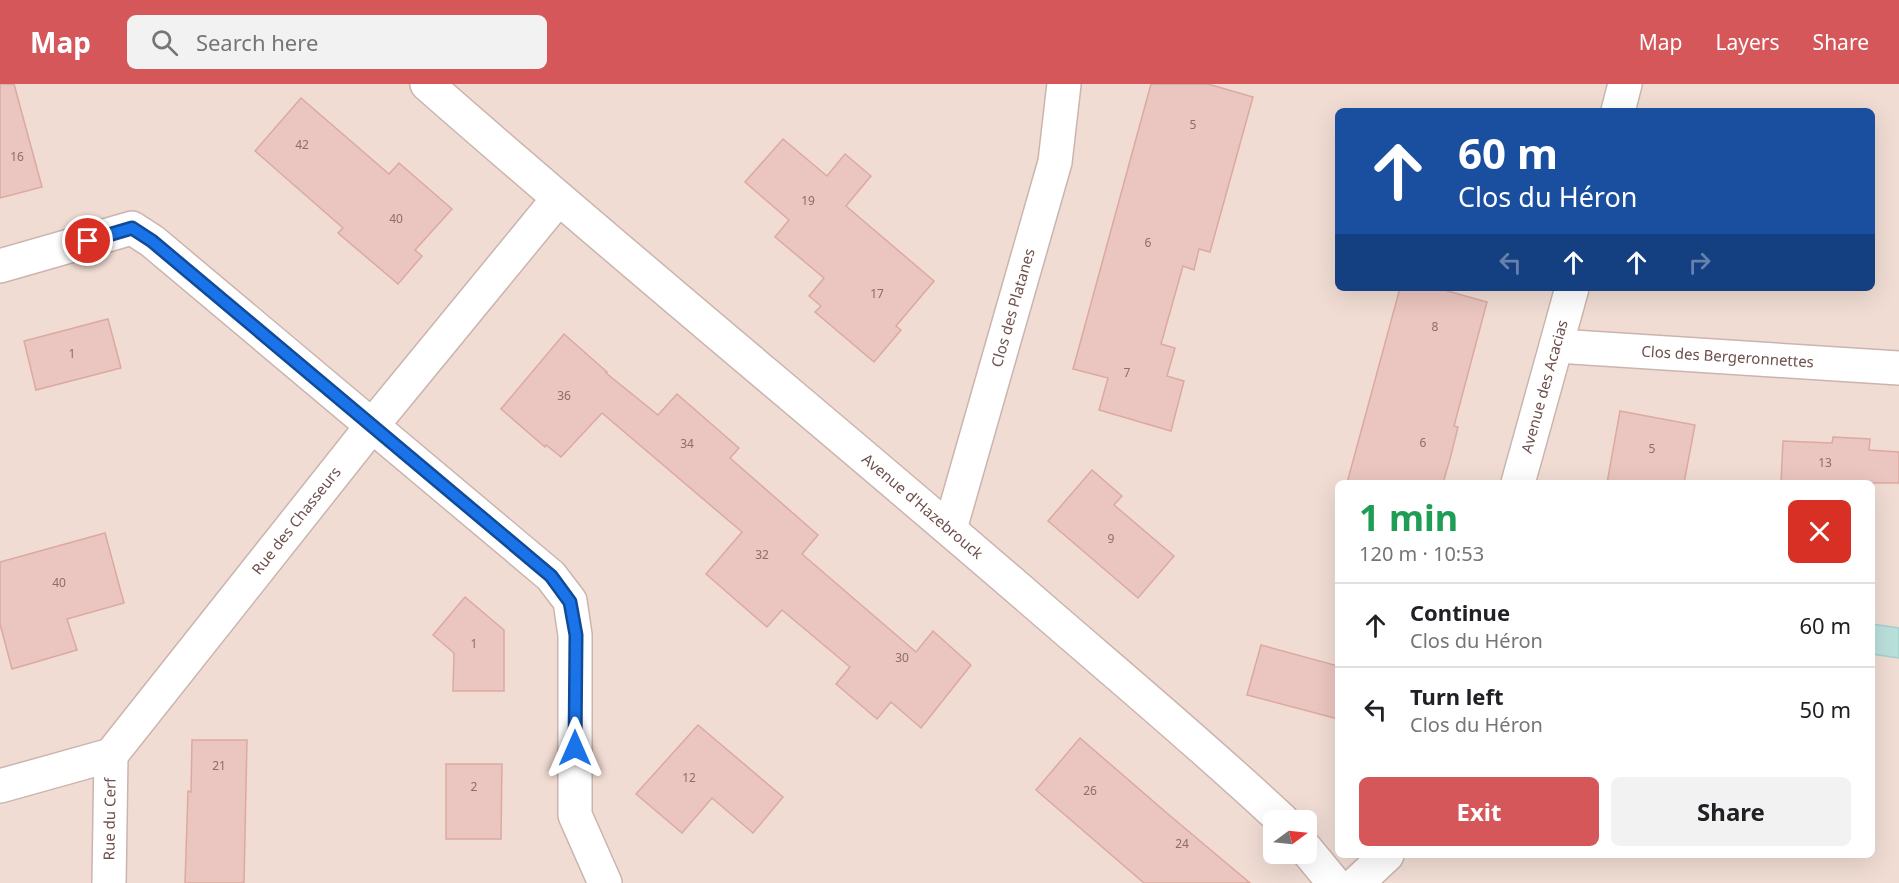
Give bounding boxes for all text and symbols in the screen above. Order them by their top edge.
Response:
search box [127,15,547,69]
text: Map [30,23,91,61]
icon: search [148,26,181,59]
text: Search here [196,27,318,57]
text: Map [1639,28,1683,56]
text: Layers [1716,28,1780,56]
text: Share [1813,28,1869,56]
house number: 5 [1190,116,1197,133]
text: 60 m [1458,124,1558,181]
icon: ahead [1359,132,1437,210]
house number: 42 [295,136,309,153]
house number: 16 [10,148,24,165]
text: Clos du Héron [1458,178,1638,215]
house number: 19 [801,192,815,209]
house number: 40 [389,210,403,227]
pin [62,215,113,266]
icon: arrive [71,224,104,257]
house number: 6 [1145,234,1152,251]
street label: Clos des Platanes [986,246,1039,369]
icon: left [1494,246,1527,279]
icon: ahead [1557,246,1590,279]
icon: ahead [1620,246,1653,279]
icon: right [1683,246,1716,279]
house number: 17 [870,285,884,302]
house number: 8 [1432,318,1439,335]
street label: Avenue des Acacias [1516,318,1572,455]
street label: Clos des Bergeronnettes [1641,340,1815,372]
house number: 1 [69,345,75,362]
house number: 7 [1124,364,1131,381]
house number: 36 [557,387,571,404]
house number: 6 [1420,434,1427,451]
house number: 34 [680,435,694,452]
house number: 5 [1649,440,1656,457]
street label: Avenue d'Hazebrouck [858,448,988,563]
house number: 13 [1818,454,1832,471]
street label: Rue des Chasseurs [247,462,345,578]
text: 1 min [1359,493,1458,542]
button: close [1788,500,1851,563]
house number: 9 [1108,530,1115,547]
text: 120 m · 10:53 [1359,540,1484,567]
house number: 32 [755,546,769,563]
house number: 40 [52,574,66,591]
text: Continue [1410,597,1510,627]
icon: ahead [1359,609,1392,642]
text: 60 m [1800,610,1851,640]
text: Clos du Héron [1410,627,1543,654]
house number: 1 [471,635,477,652]
house number: 30 [895,649,909,666]
text: Turn left [1410,681,1504,711]
icon: left [1359,693,1392,726]
text: 50 m [1800,694,1851,724]
text: Clos du Héron [1410,711,1543,738]
position arrow [543,716,607,780]
house number: 21 [212,757,226,774]
house number: 12 [682,769,696,786]
street label: Rue du Cerf [98,777,120,861]
button: Exit [1359,777,1599,846]
button: Share [1611,777,1851,846]
house number: 2 [471,778,478,795]
house number: 26 [1083,782,1097,799]
north arrow [1263,810,1317,864]
map controls [1263,810,1317,864]
house number: 24 [1175,835,1189,852]

